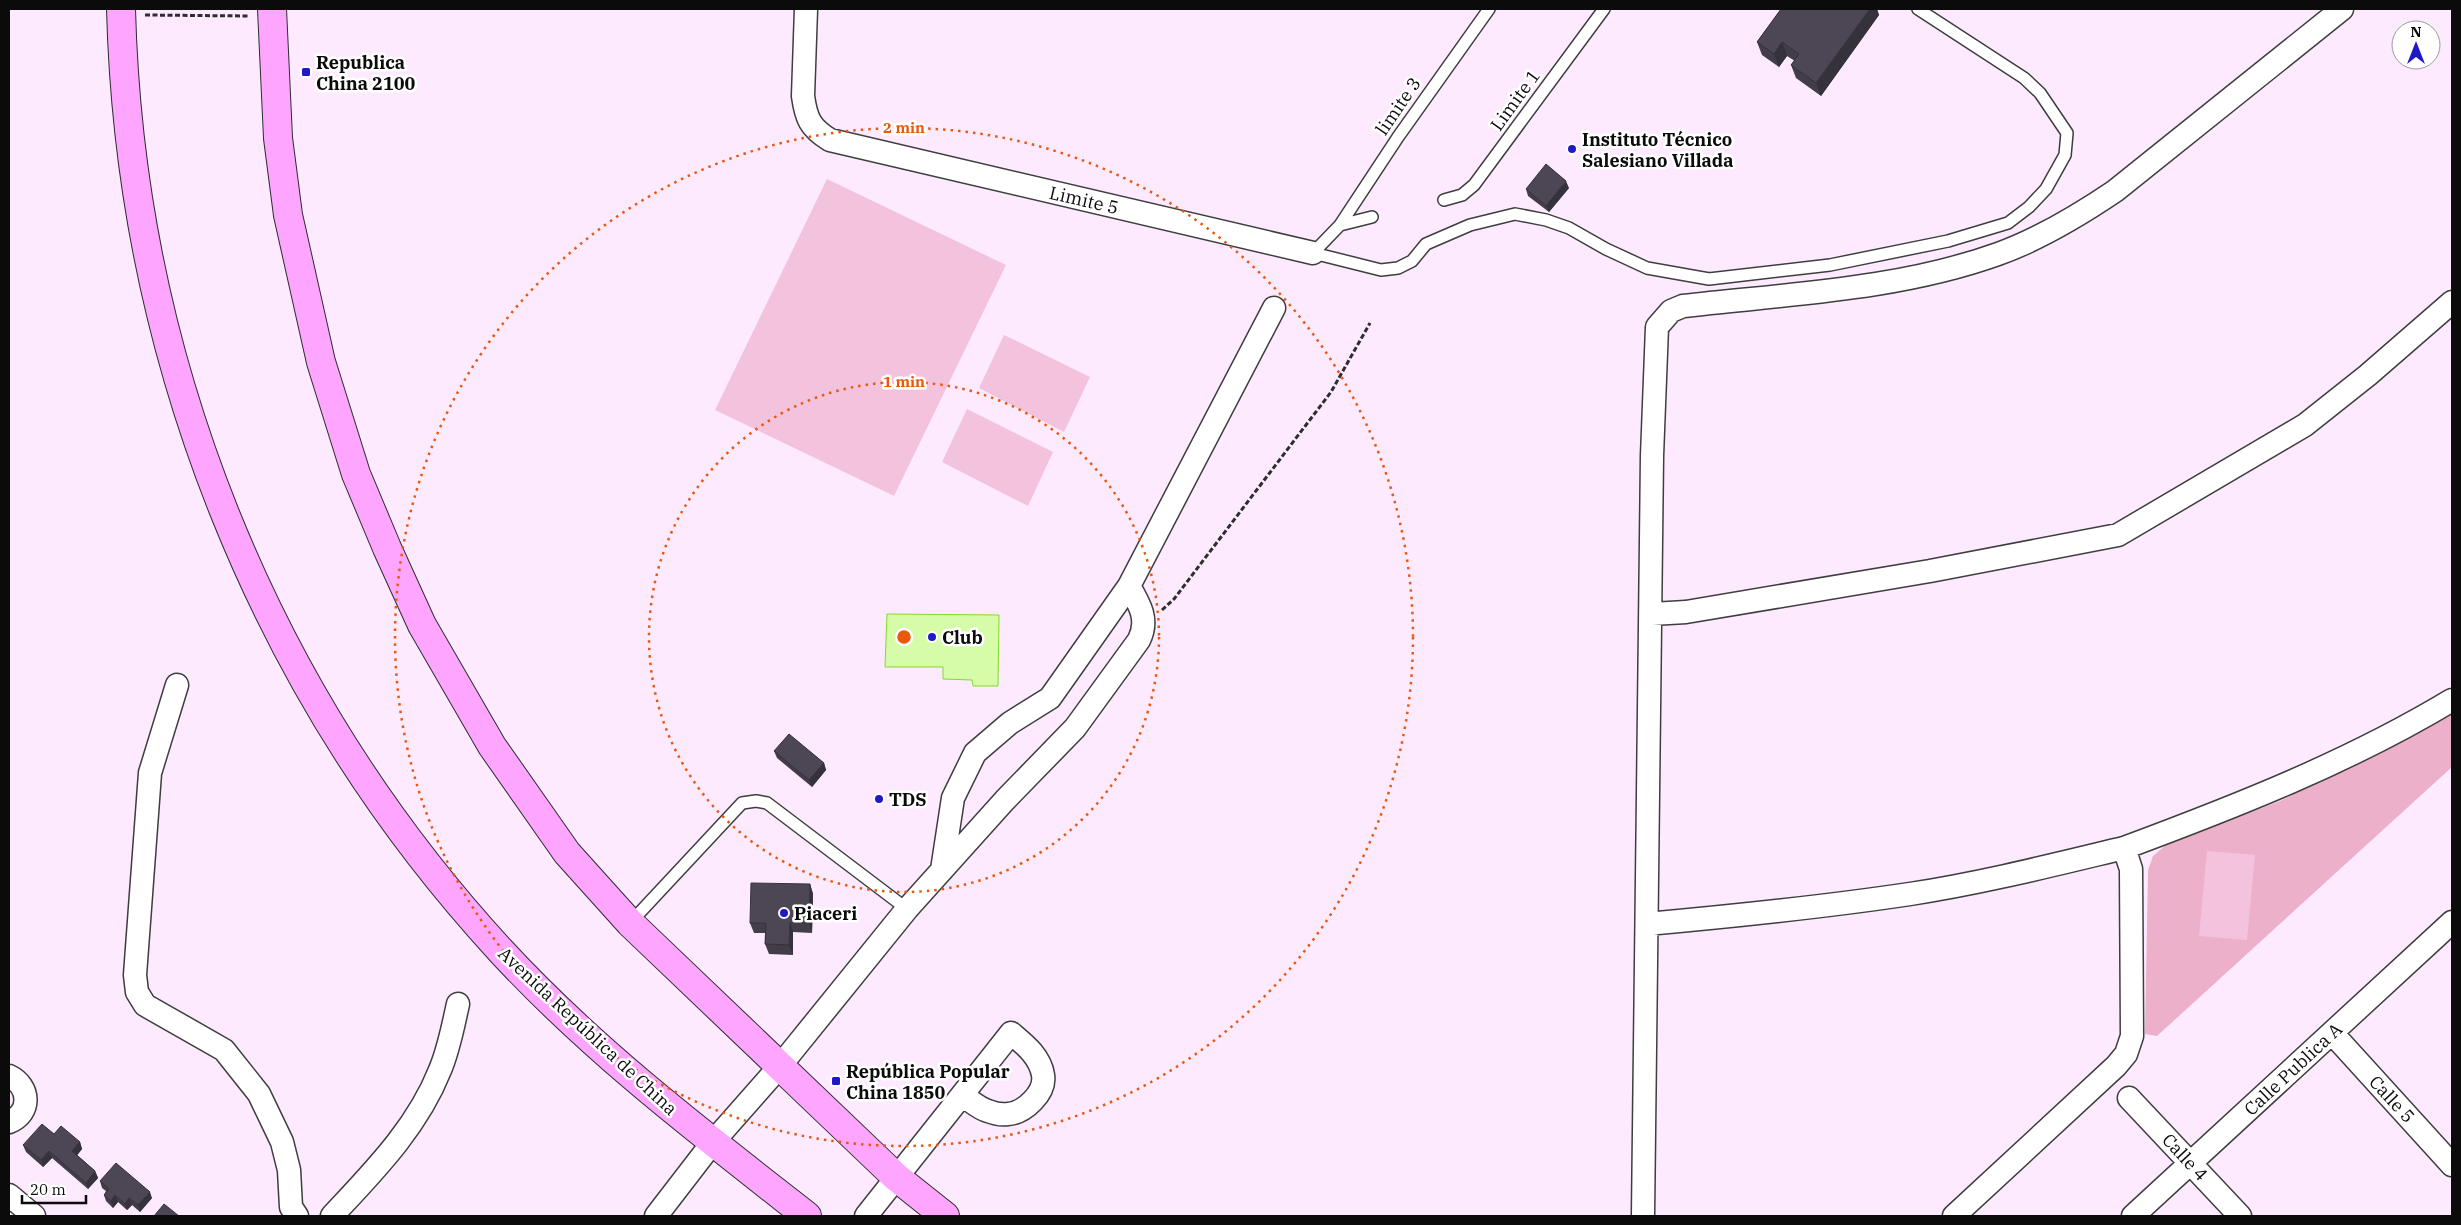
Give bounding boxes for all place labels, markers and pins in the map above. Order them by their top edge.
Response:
place label: Republica China 2100 [316,51,415,95]
marker: Republica China 2100 [300,66,312,78]
place label: Instituto Técnico Salesiano Villada [1582,128,1734,172]
marker: Instituto Técnico Salesiano Villada [1566,143,1578,155]
place label: Club [942,626,983,649]
centre of rings [895,628,913,646]
marker: Club [926,631,938,643]
place label: TDS [889,788,927,811]
marker: TDS [873,793,885,805]
place label: Piaceri [794,902,857,925]
marker: Piaceri [778,907,790,919]
place label: República Popular China 1850 [846,1060,1010,1104]
marker: República Popular China 1850 [830,1075,842,1087]

